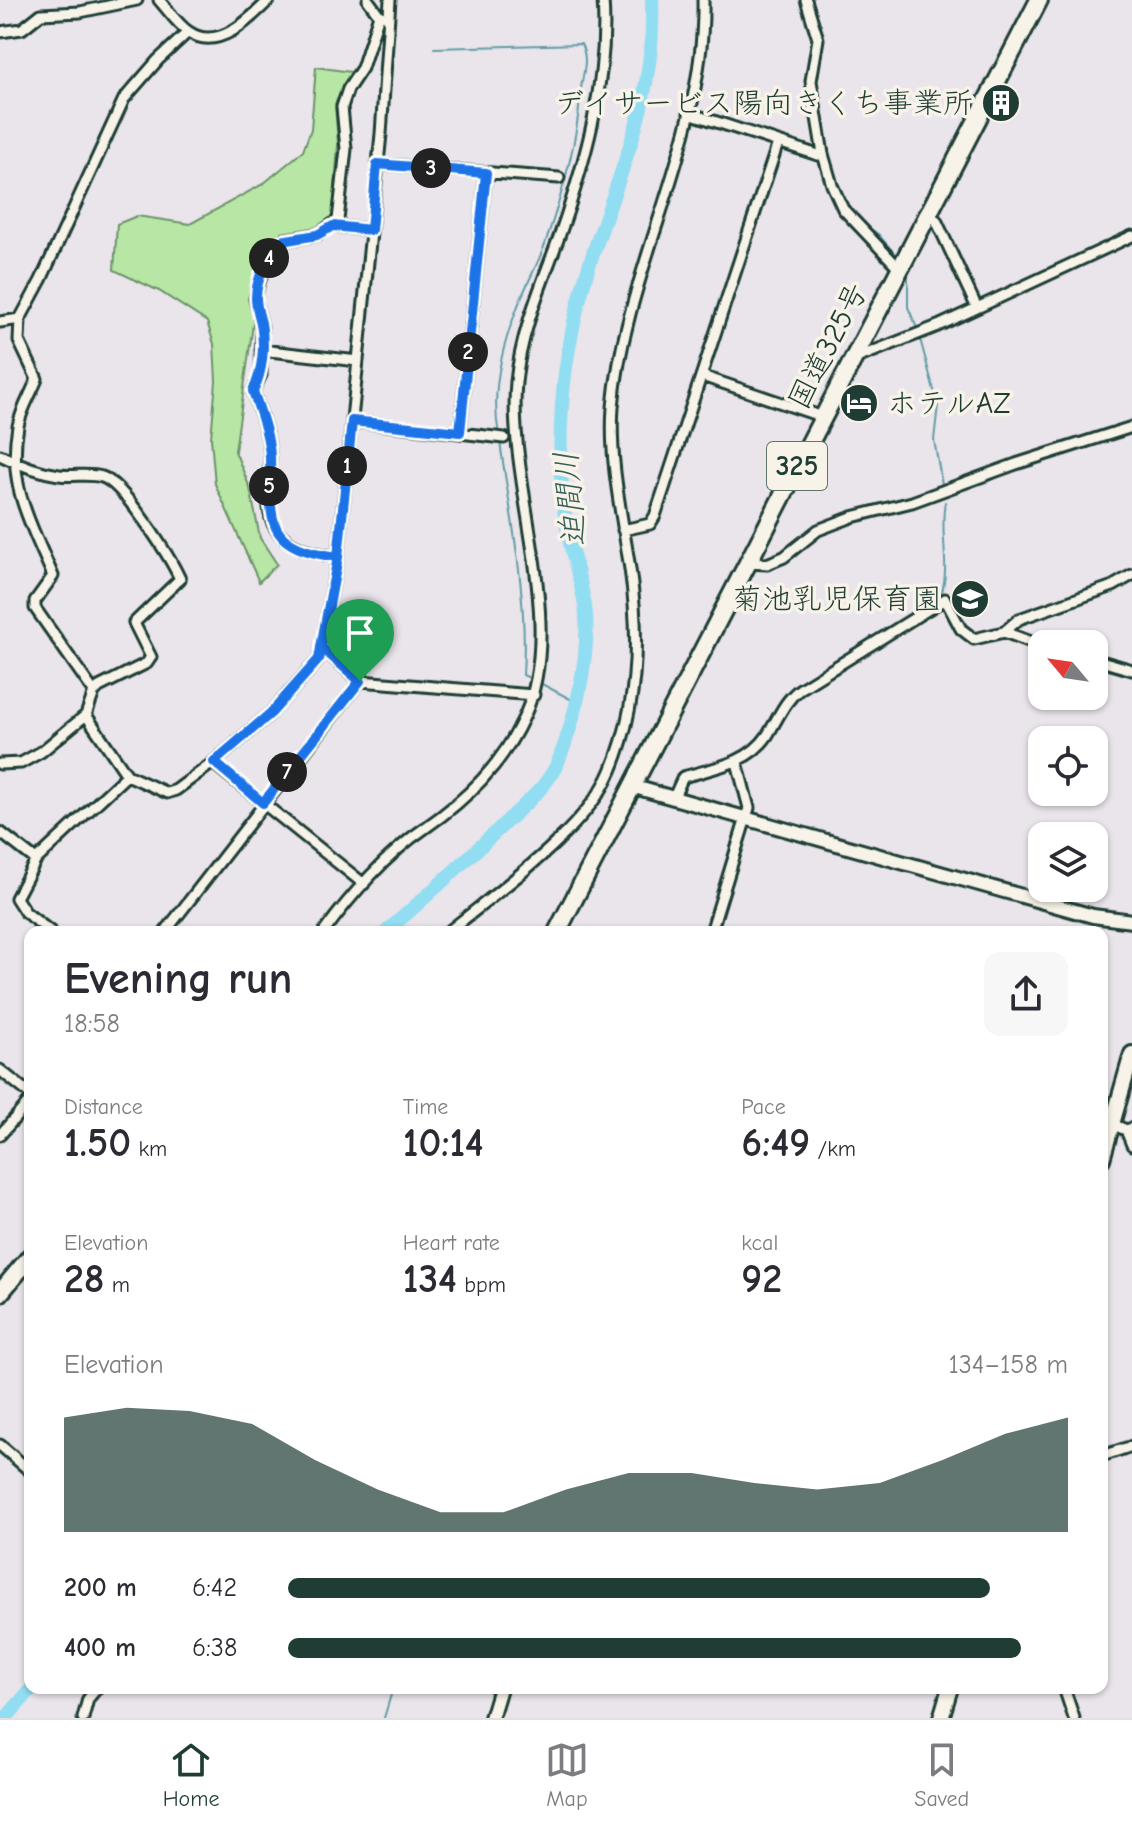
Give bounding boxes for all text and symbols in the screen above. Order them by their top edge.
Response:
building icon: デイサービス陽向きくち事業所 [980,82,1022,124]
place label: デイサービス陽向きくち事業所 [554,86,973,121]
pin: 3 [411,148,451,188]
text: 3 [426,155,436,181]
pin: 4 [249,238,289,278]
text: 4 [264,245,274,271]
street label: 国道325号 [781,277,875,415]
pin: 2 [448,332,488,372]
text: 2 [463,339,473,365]
hotel icon: ホテルAZ [838,382,880,424]
place label: ホテルAZ [887,386,1011,421]
road number: 325 [767,442,827,490]
pin: 1 [327,446,367,486]
water label: 迫間川 [547,450,593,548]
text: 1 [343,453,351,479]
pin: 5 [249,466,289,506]
text: 5 [263,473,275,499]
school or university icon: 菊池乳児保育園 [949,578,991,620]
place label: 菊池乳児保育園 [732,582,942,617]
pin [326,599,394,681]
icon: arrive [338,611,382,655]
north arrow [1028,630,1108,710]
map controls [1028,630,1108,902]
button: locate [1028,726,1108,806]
pin: 7 [267,752,307,792]
text: 7 [282,759,292,785]
button: layers [1028,822,1108,902]
button: share [984,952,1068,1036]
text: Evening run [64,953,292,1004]
text: 18:58 [64,1009,120,1039]
text: Distance [64,1094,143,1120]
text: Time [403,1094,448,1120]
text: Pace [741,1094,786,1120]
text: 1.50 [64,1120,131,1166]
text: 10:14 [403,1120,484,1166]
text: 6:49 [741,1120,810,1166]
text: km [131,1136,167,1162]
text: /km [810,1136,856,1162]
text: Elevation [64,1230,148,1256]
text: Heart rate [403,1230,500,1256]
text: kcal [741,1230,778,1256]
text: 28 [64,1256,104,1302]
text: 134 [403,1256,457,1302]
text: 92 [741,1256,782,1302]
text: m [104,1272,130,1298]
text: bpm [457,1272,506,1298]
text: Elevation [64,1350,164,1380]
text: 134–158 m [948,1350,1068,1380]
text: 200 m [64,1573,137,1603]
text: 6:42 [192,1573,237,1603]
text: 400 m [64,1633,136,1663]
text: 6:38 [192,1633,237,1663]
tab: Home [163,1738,219,1812]
tab: Map [545,1738,589,1812]
tab: Saved [914,1738,969,1812]

